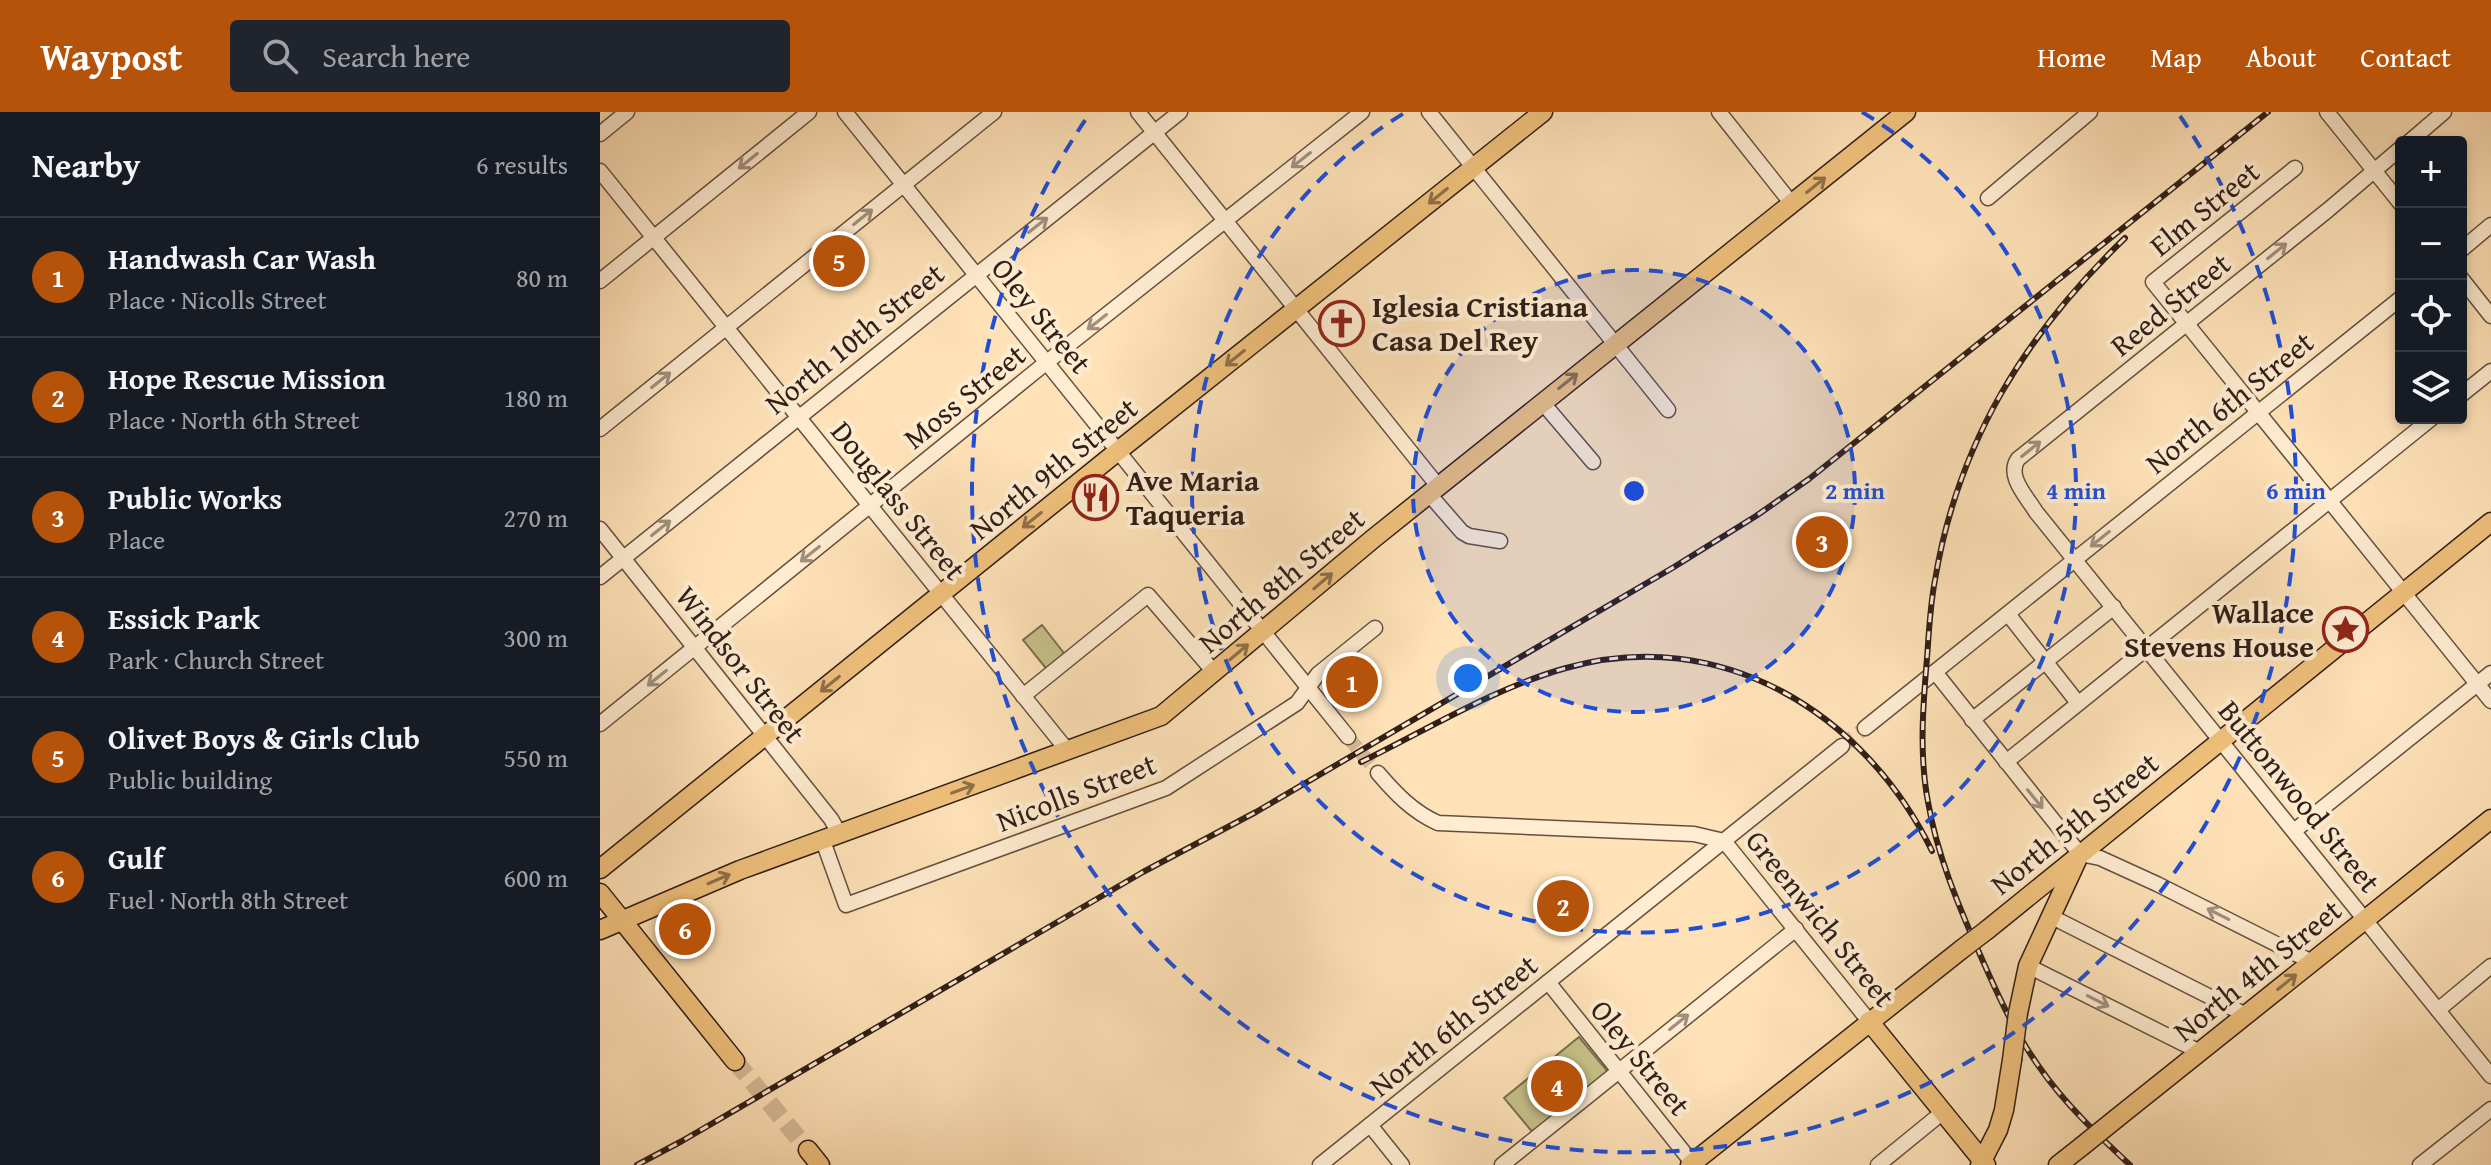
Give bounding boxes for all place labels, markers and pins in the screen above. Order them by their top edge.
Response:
pin: 5 [813,231,865,291]
place label: Iglesia Cristiana Casa Del Rey [1372,284,1589,362]
church icon: Iglesia Cristiana Casa Del Rey [1317,299,1365,347]
place label: Ave Maria Taqueria [1126,458,1260,536]
restaurant icon: Ave Maria Taqueria [1071,473,1119,521]
centre of rings [1620,477,1648,505]
pin: 3 [1796,512,1848,572]
place label: Wallace Stevens House [2124,590,2314,668]
place icon: Wallace Stevens House [2321,605,2369,653]
pin: 1 [1326,652,1378,712]
pin: 2 [1537,876,1589,936]
pin: 6 [659,899,711,959]
pin: 4 [1531,1056,1583,1116]

